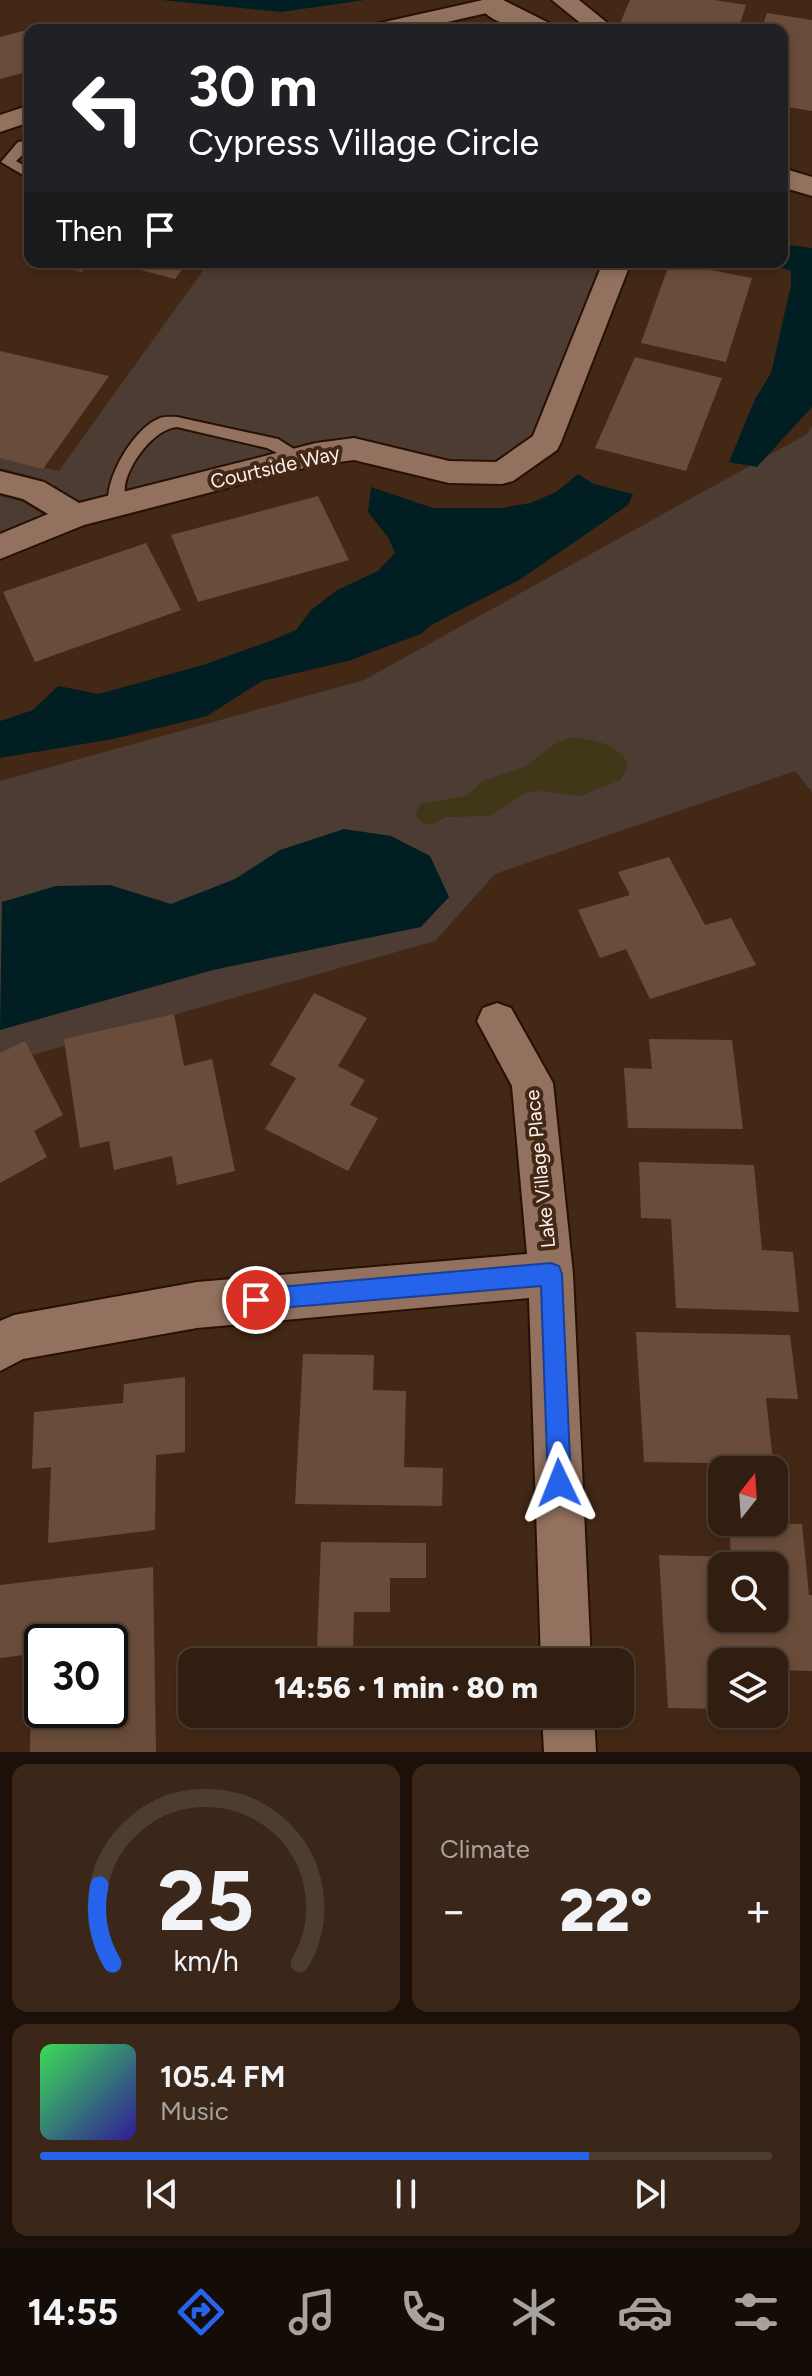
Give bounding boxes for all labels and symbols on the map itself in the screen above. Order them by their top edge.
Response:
street label: Courtside Way [208,440,342,494]
street label: Lake Village Place [520,1089,560,1249]
pin [222,1266,290,1334]
position arrow [517,1441,601,1525]
north arrow [708,1456,788,1536]
speed limit sign: 30 [24,1624,128,1728]

